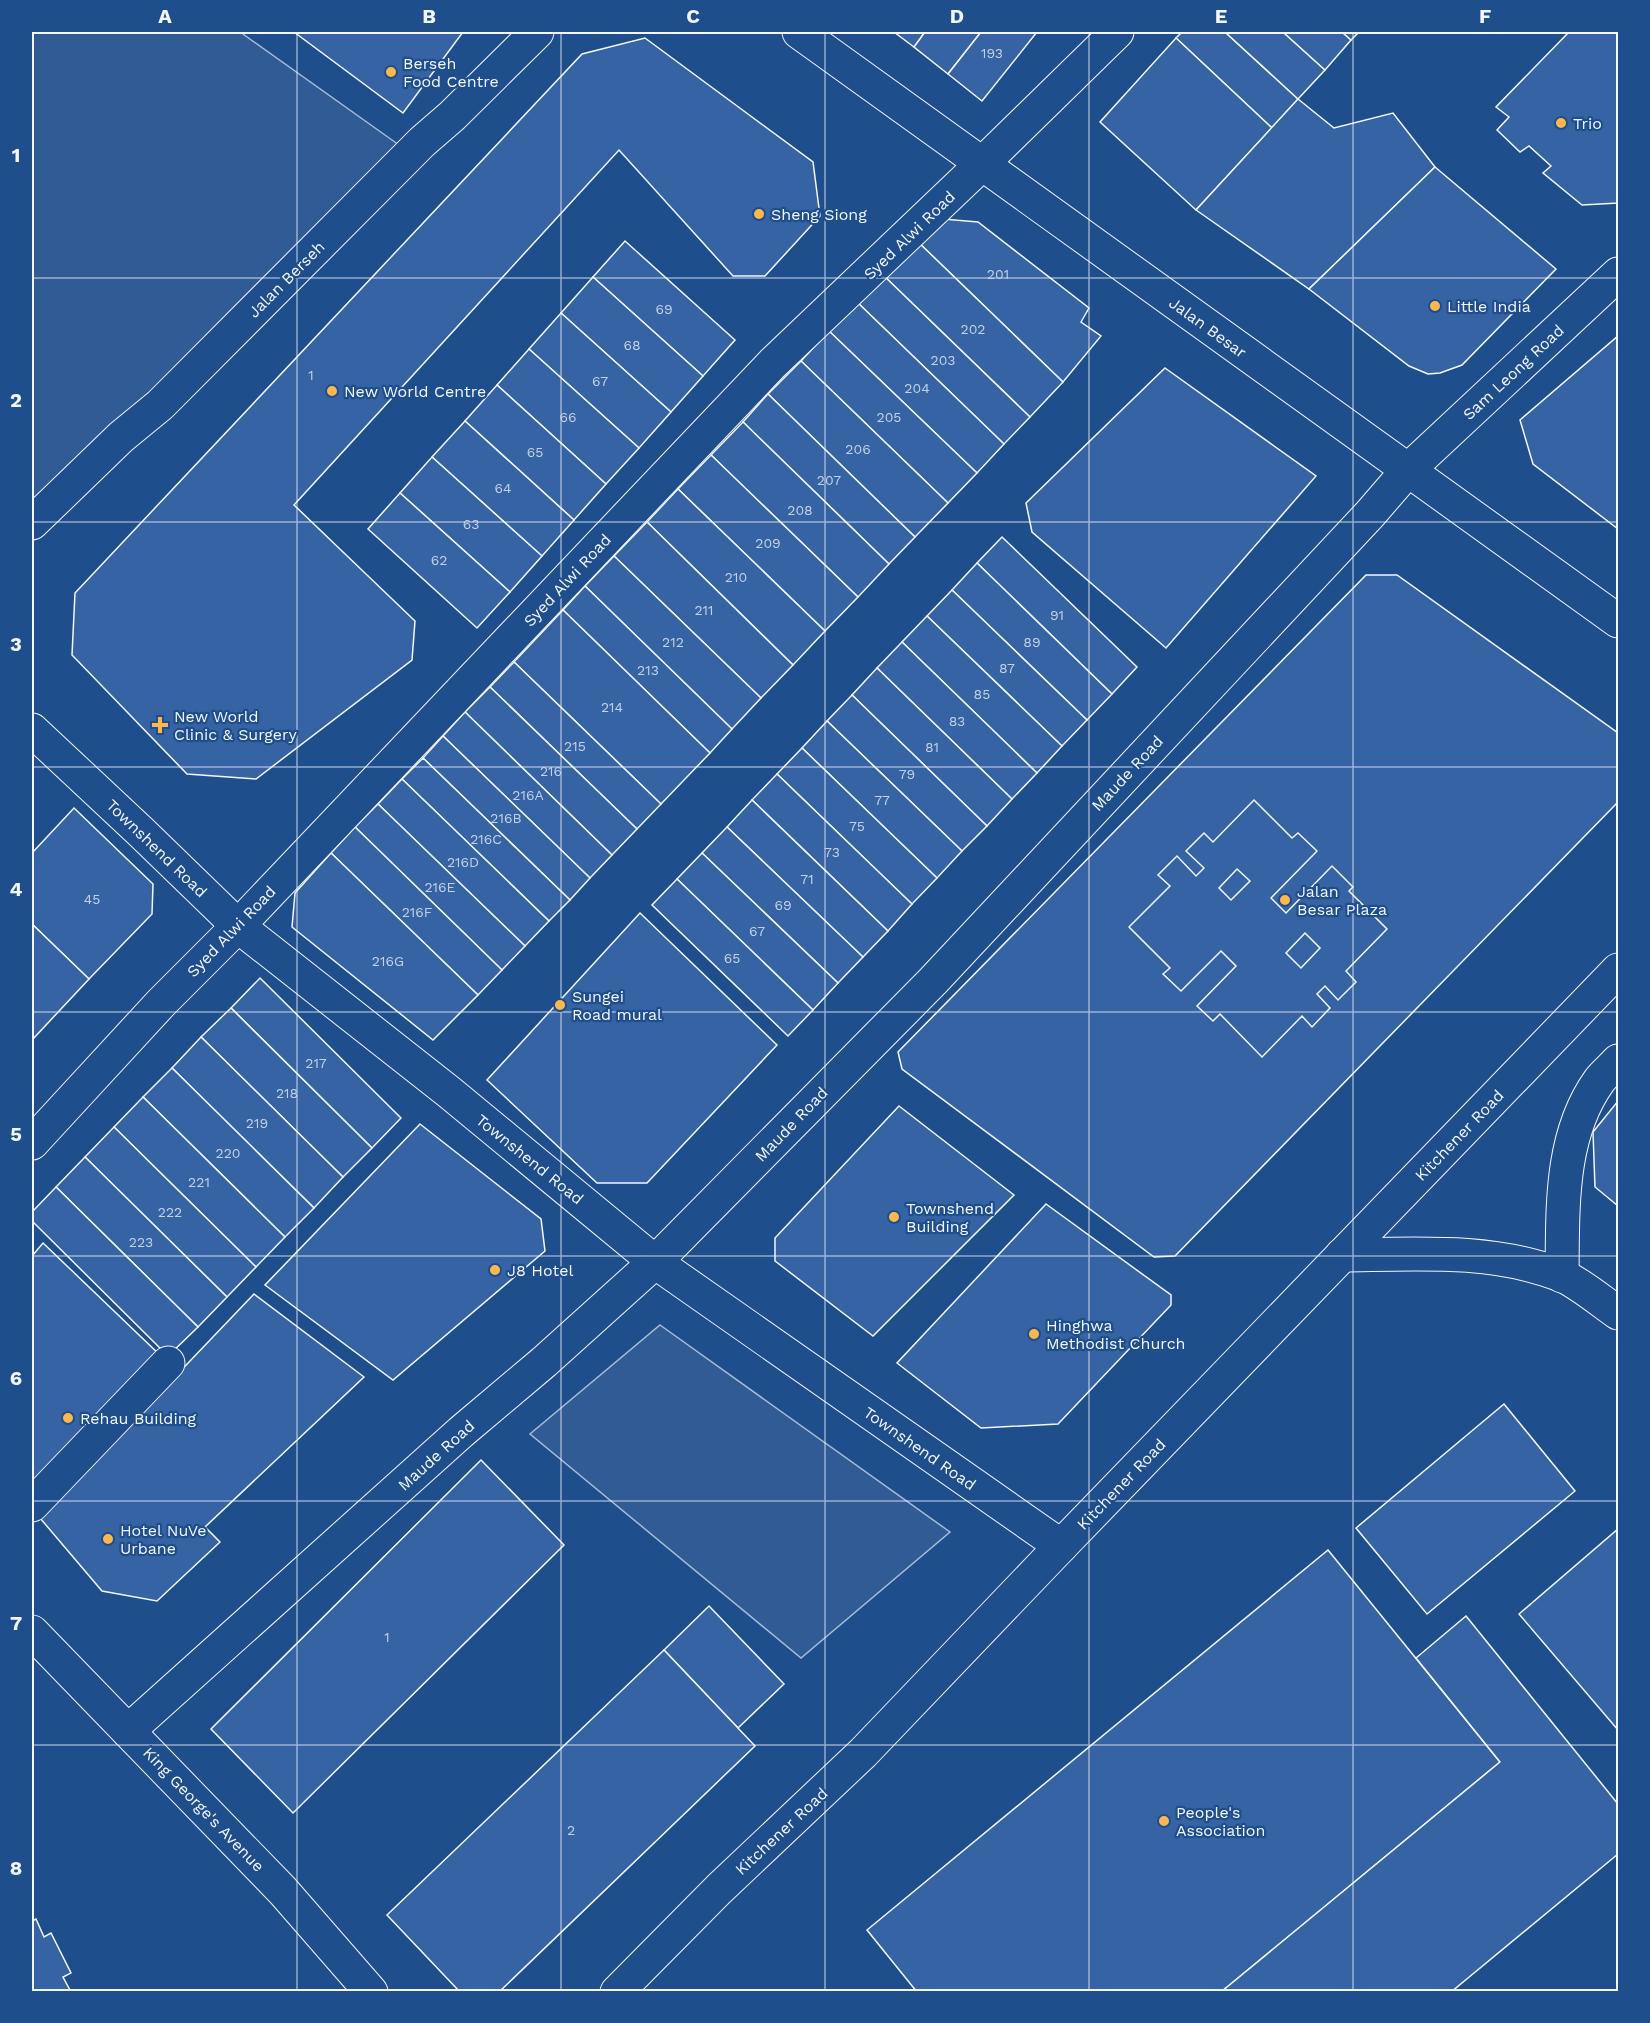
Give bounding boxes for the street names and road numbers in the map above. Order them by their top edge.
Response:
street label: Syed Alwi Road [860,187,959,284]
street label: Jalan Berseh [244,237,329,322]
street label: Jalan Besar [1165,293,1250,362]
street label: Sam Leong Road [1459,321,1568,424]
street label: Syed Alwi Road [520,530,615,631]
street label: Maude Road [1088,732,1167,815]
street label: Townshend Road [102,795,211,901]
street label: Syed Alwi Road [183,882,280,981]
street label: Maude Road [751,1083,832,1166]
street label: Kitchener Road [1411,1086,1508,1185]
street label: Townshend Road [472,1110,587,1208]
street label: Townshend Road [860,1403,979,1494]
street label: Maude Road [394,1416,478,1495]
street label: Kitchener Road [1073,1435,1170,1534]
street label: King George's Avenue [139,1743,268,1876]
street label: Kitchener Road [731,1784,831,1879]

